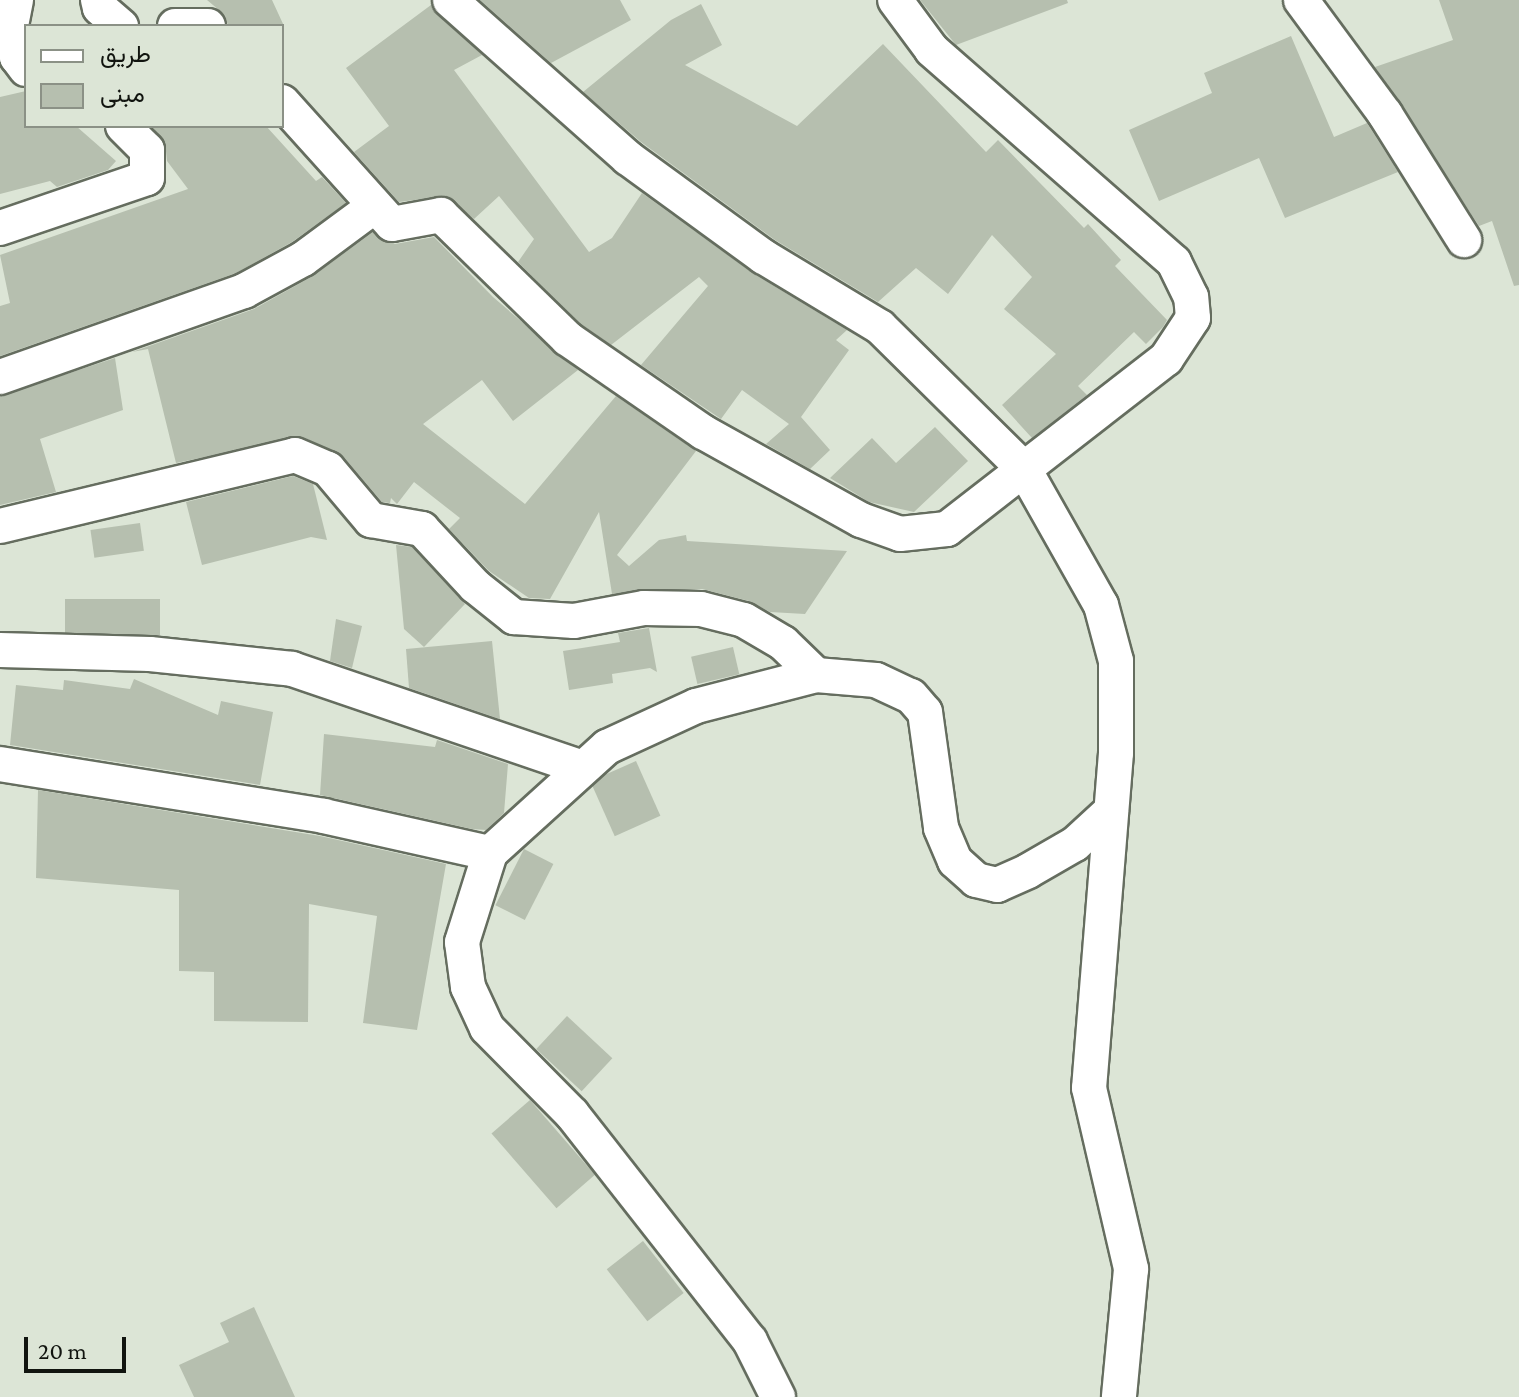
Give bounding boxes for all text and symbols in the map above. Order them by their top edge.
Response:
legend [24,24,284,128]
text: طريق [100,40,151,67]
text: مبنى [100,80,145,107]
scale bar [28,1321,130,1371]
text: 20 m [38,1337,87,1364]

